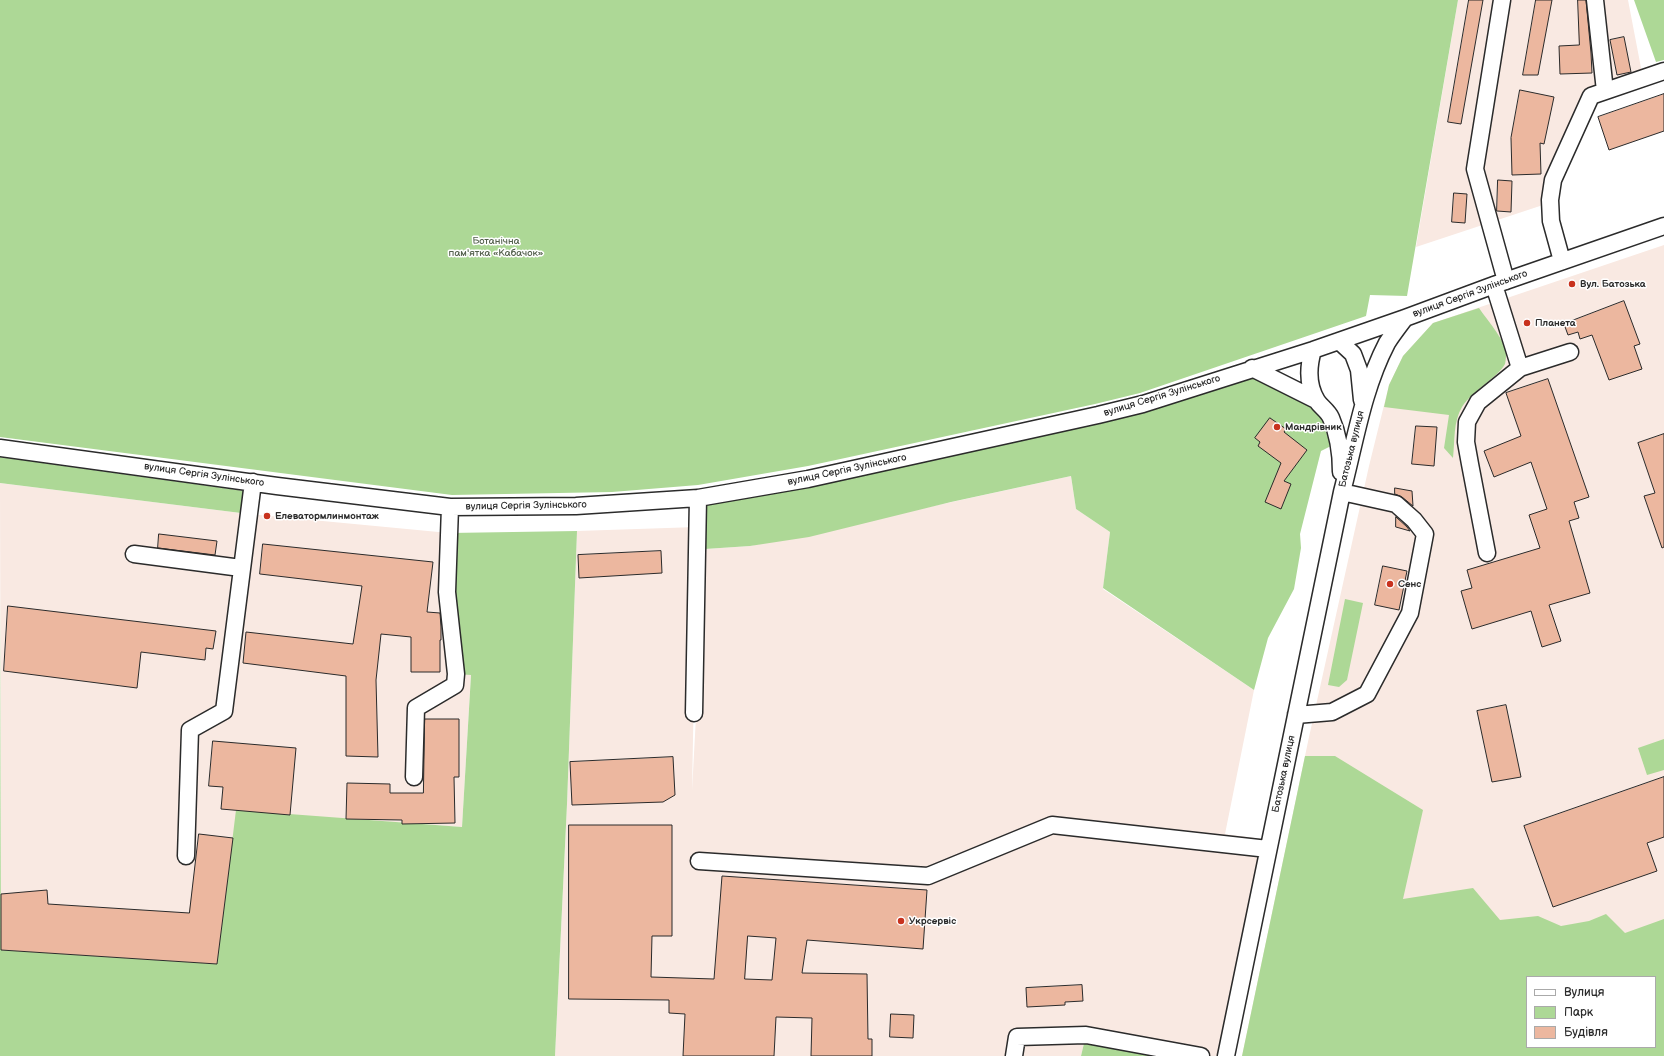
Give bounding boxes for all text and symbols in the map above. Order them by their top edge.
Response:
park label: Ботанічна пам'ятка «Кабачок» [449,235,543,258]
street label: вулиця Сергія Зулінського [1411,268,1529,320]
place label: Вул. Батозька [1580,278,1646,290]
marker: Вул. Батозька [1567,279,1577,289]
place label: Планета [1535,317,1576,329]
marker: Планета [1522,318,1532,328]
street label: вулиця Сергія Зулінського [1102,373,1222,419]
street label: Батозька вулиця [1337,409,1367,489]
place label: Мандрівник [1285,421,1342,433]
marker: Мандрівник [1272,422,1282,432]
street label: вулиця Сергія Зулінського [786,452,908,488]
street label: вулиця Сергія Зулінського [143,461,265,489]
street label: вулиця Сергія Зулінського [465,499,587,513]
place label: Елеватормлинмонтаж [275,510,379,522]
marker: Елеватормлинмонтаж [262,511,272,521]
place label: Сенс [1398,578,1421,590]
marker: Сенс [1385,579,1395,589]
street label: Батозька вулиця [1270,734,1298,814]
place label: Укрсервіс [909,915,956,927]
marker: Укрсервіс [896,916,906,926]
legend [1526,976,1656,1048]
text: Вулиця [1564,985,1604,1000]
text: Парк [1564,1005,1593,1020]
text: Будівля [1564,1025,1608,1040]

